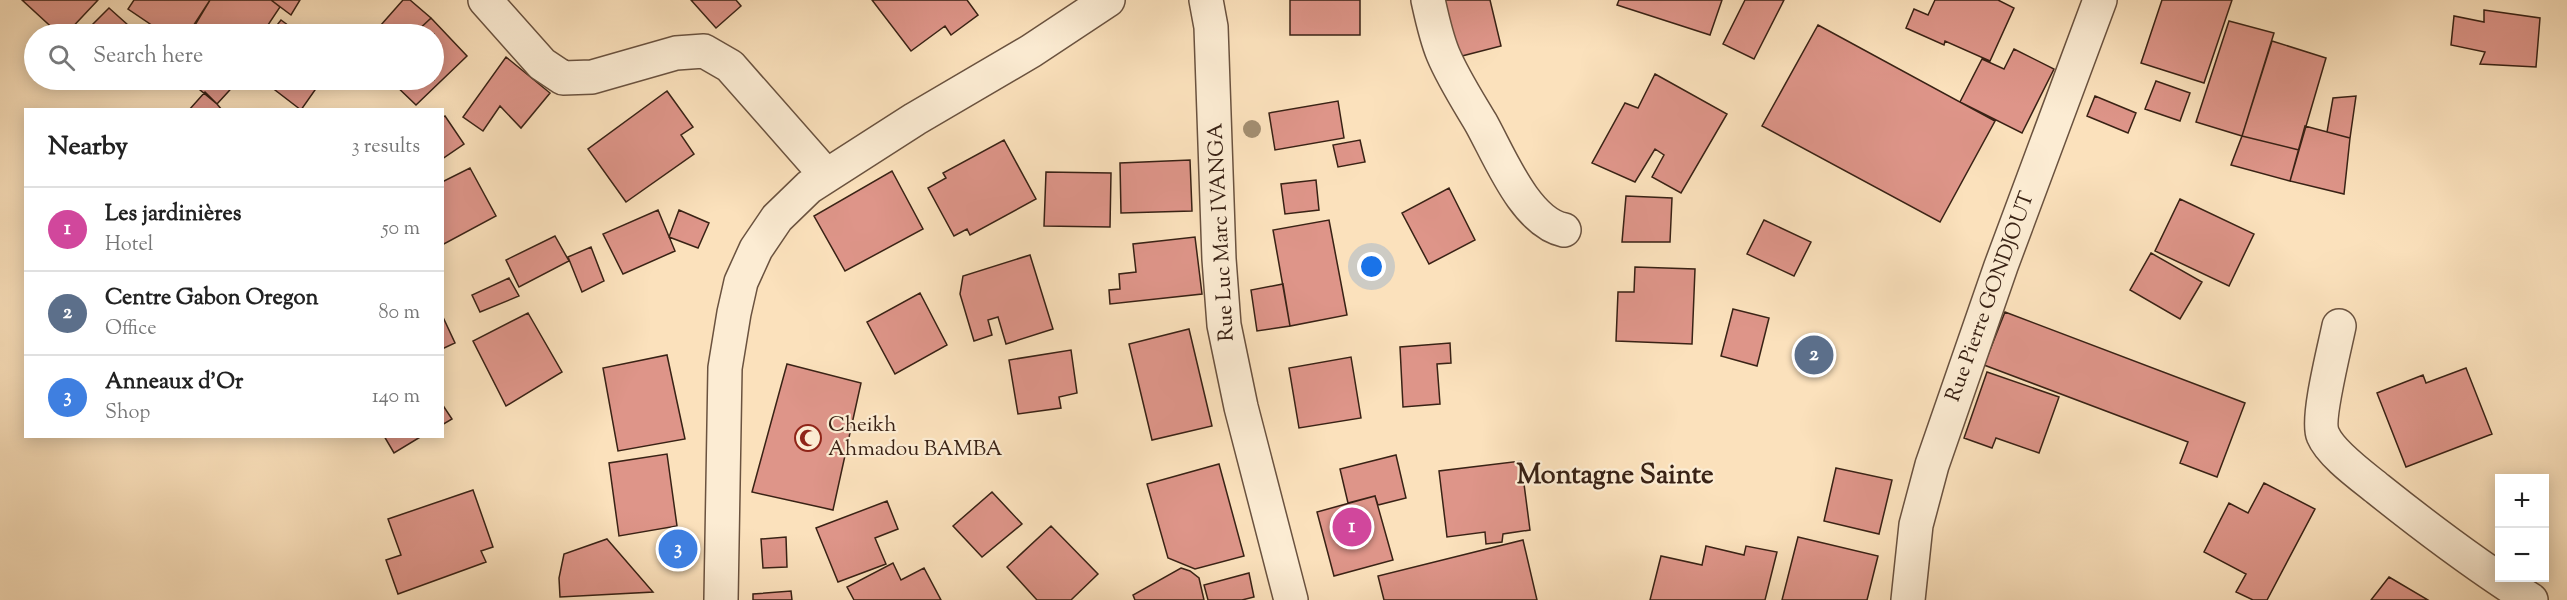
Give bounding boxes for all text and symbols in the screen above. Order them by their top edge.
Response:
search box [24,24,444,90]
icon: search [45,41,78,74]
text: Search here [93,41,203,73]
street label: Rue Luc Marc IVANGA [1201,122,1243,342]
text: Nearby [48,129,128,166]
text: 3 results [351,133,420,162]
street label: Rue Pierre GONDJOUT [1939,188,2043,406]
text: Les jardinières [105,199,241,231]
text: 1 [64,215,71,244]
text: 50 m [382,215,420,244]
text: Hotel [105,231,153,260]
your location [1357,252,1386,281]
text: Centre Gabon Oregon [105,283,318,315]
text: 2 [63,299,72,328]
text: 80 m [379,299,420,328]
text: Office [105,315,157,344]
pin: 2 [1794,332,1834,378]
text: Anneaux d'Or [105,367,243,399]
text: 3 [63,383,72,412]
text: 140 m [372,383,420,412]
text: Shop [105,399,150,428]
place label: Cheikh Ahmadou BAMBA [828,411,1003,465]
mosque icon: Cheikh Ahmadou BAMBA [793,423,823,453]
district label: Montagne Sainte [1516,457,1714,496]
map controls [2495,474,2549,582]
button: + [2495,474,2549,528]
pin: 1 [1332,504,1372,550]
pin: 3 [658,526,698,572]
button: − [2495,528,2549,582]

